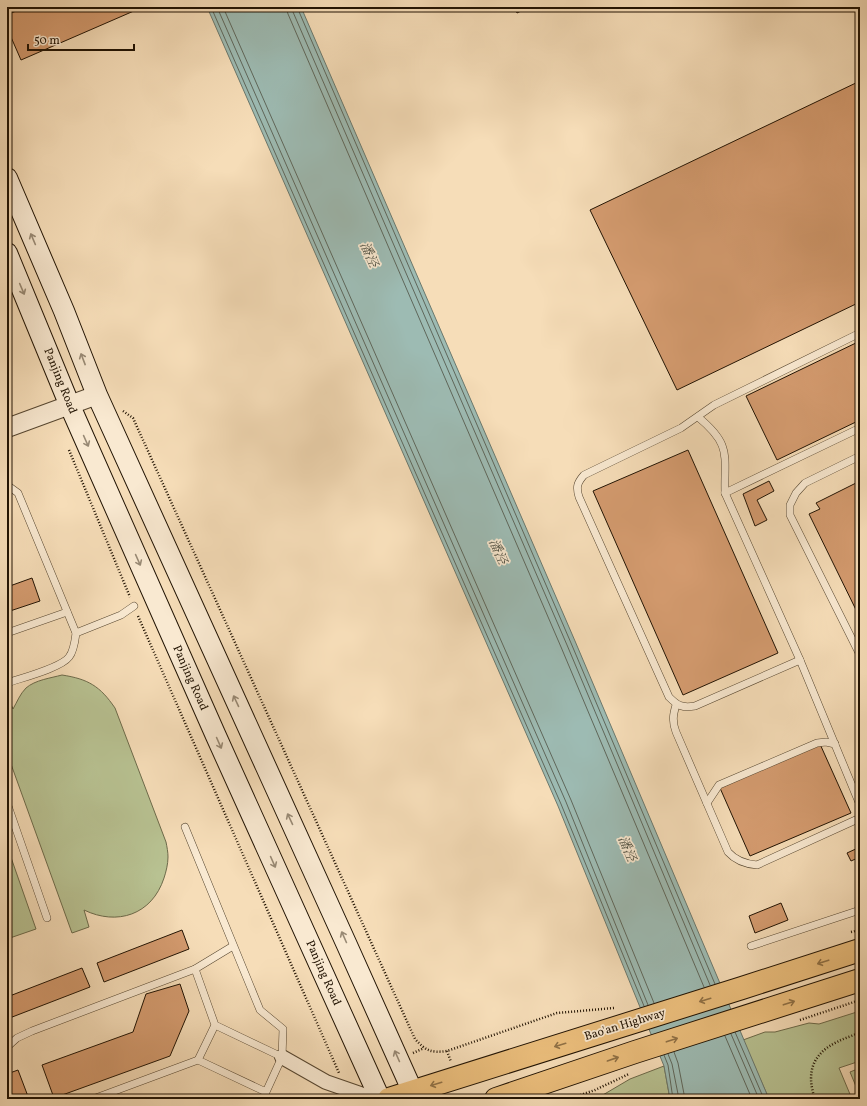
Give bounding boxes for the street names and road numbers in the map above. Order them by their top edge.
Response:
street label: Panjing Road [39,346,81,417]
street label: Panjing Road [168,643,212,713]
street label: Panjing Road [301,938,345,1008]
street label: Bao'an Highway [582,1005,668,1045]

